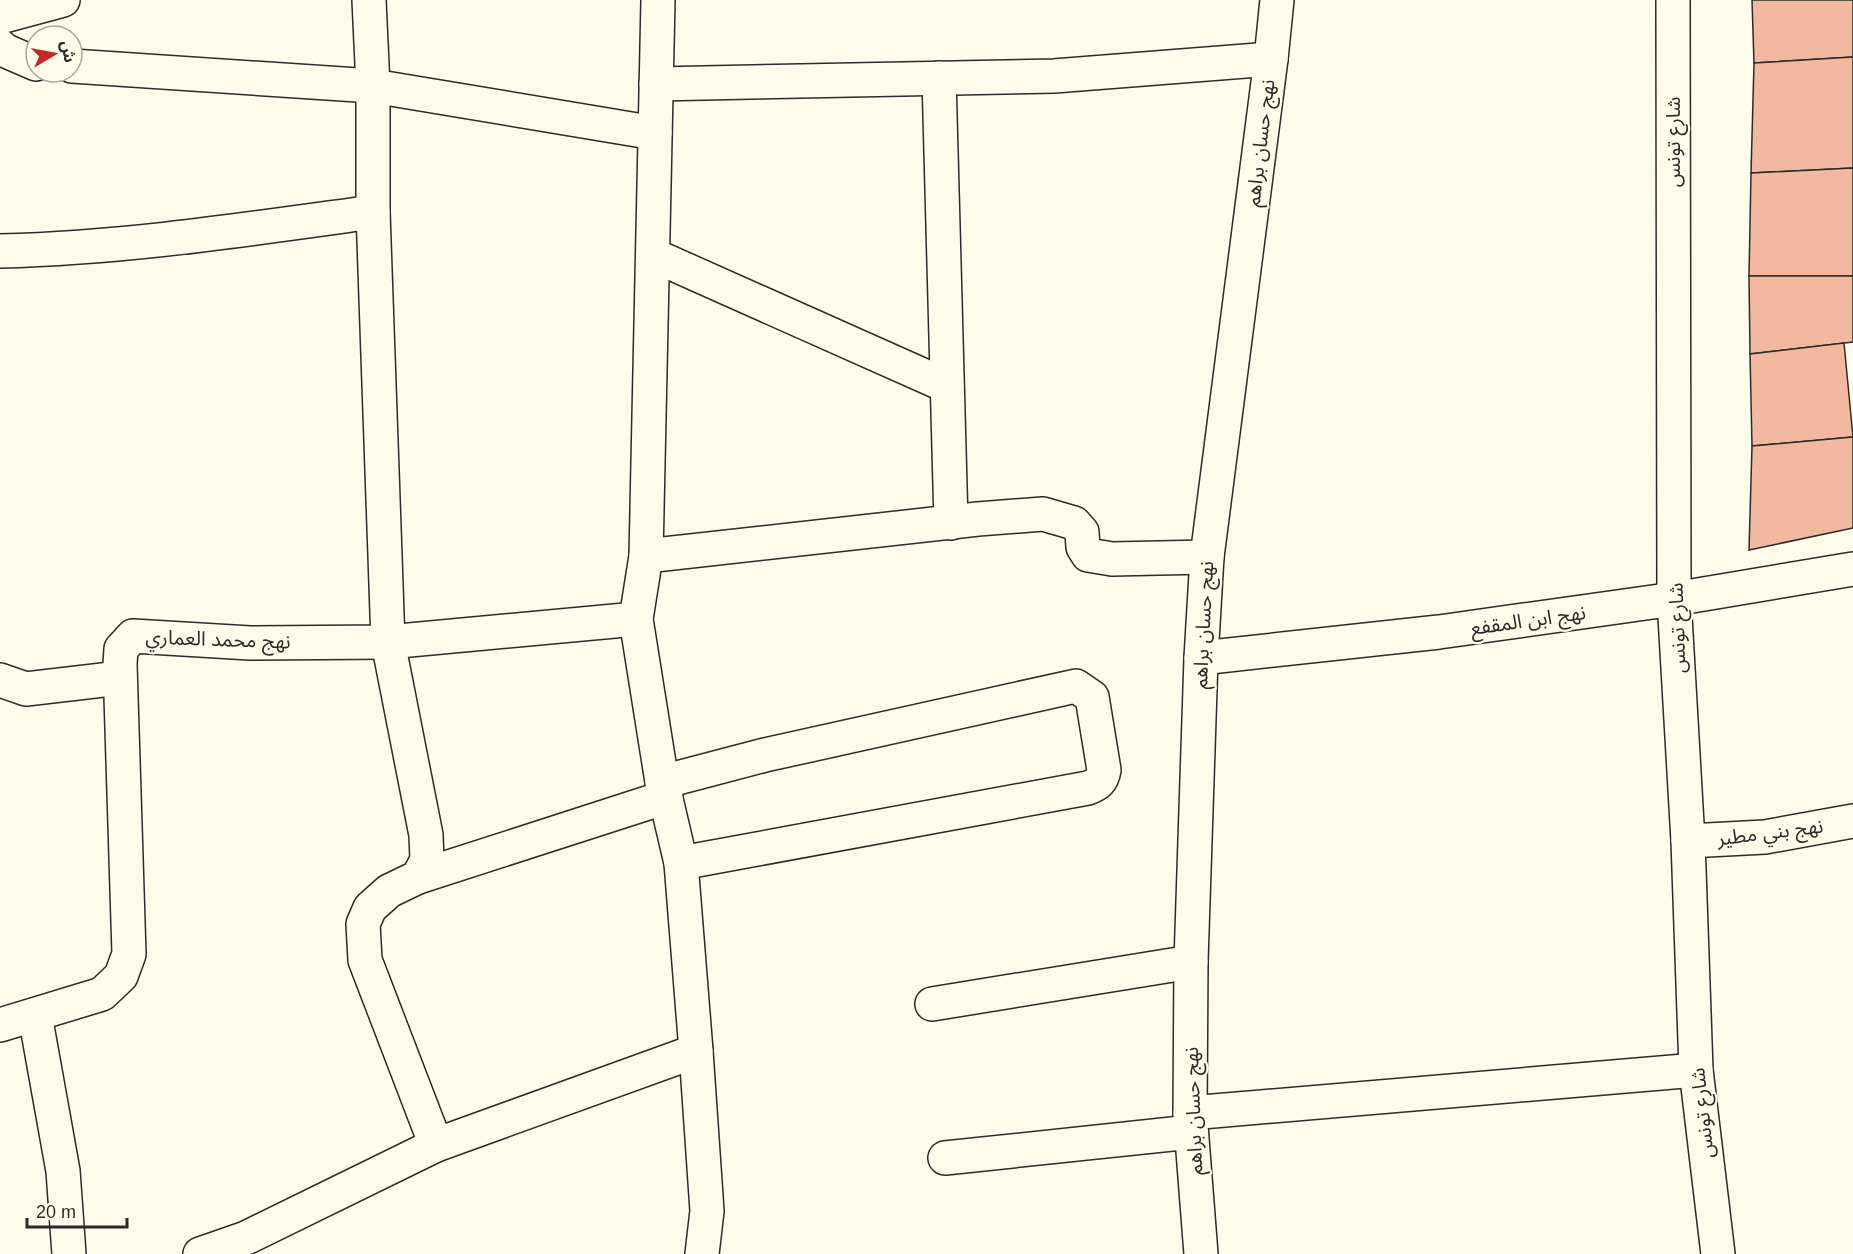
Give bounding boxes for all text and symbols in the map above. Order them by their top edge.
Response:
north arrow [24,24,84,84]
text: ش [57,39,79,64]
street label: نهج حسان براهم [1241,78,1283,208]
street label: شارع تونس [1662,97,1688,187]
street label: نهج حسان براهم [1189,560,1221,690]
street label: شارع تونس [1664,582,1694,674]
street label: نهج ابن المقفع [1469,601,1588,643]
street label: نهج محمد العماري [145,625,291,657]
street label: نهج بني مطير [1715,815,1825,854]
street label: نهج حسان براهم [1180,1046,1210,1175]
street label: شارع تونس [1686,1066,1722,1159]
scale bar [27,1191,128,1229]
text: 20 m [36,1202,76,1222]

